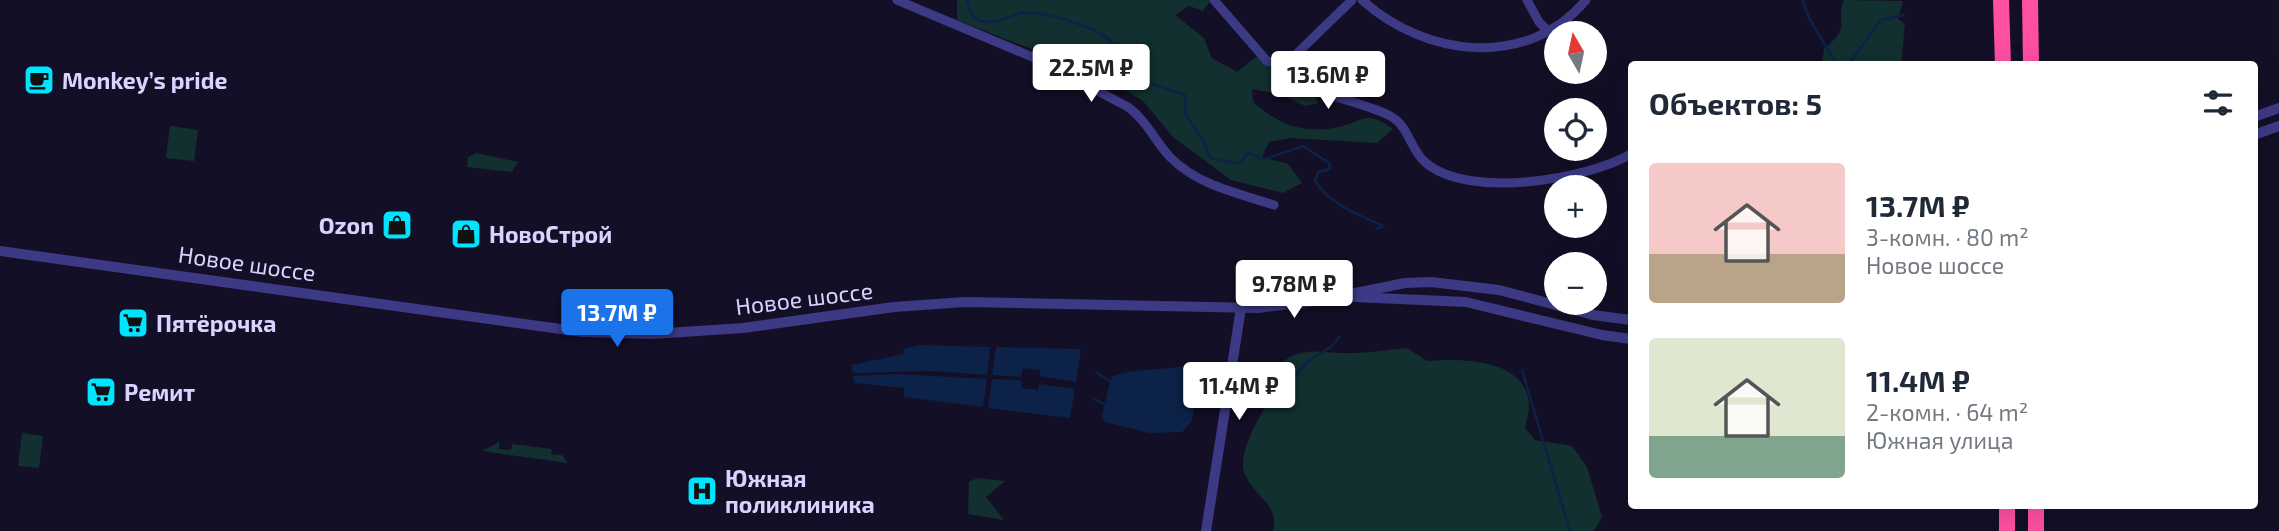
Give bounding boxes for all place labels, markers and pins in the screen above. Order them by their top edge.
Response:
pin: 22.5M ₽ [1026,44,1156,104]
pin: 13.6M ₽ [1263,52,1393,111]
cafe icon: Monkey’s pride [22,63,56,97]
place label: Monkey’s pride [62,66,227,94]
shop icon: Ozon [380,208,414,242]
place label: Ozon [319,211,374,239]
shop icon: НовоСтрой [449,217,483,251]
place label: НовоСтрой [489,220,612,248]
pin: 9.78M ₽ [1229,260,1359,320]
pin: 13.7M ₽ [552,290,682,349]
supermarket icon: Пятёрочка [116,306,150,340]
place label: Пятёрочка [156,309,276,337]
pin: 11.4M ₽ [1174,362,1304,422]
supermarket icon: Ремит [84,375,118,409]
place label: Ремит [124,378,195,406]
place label: Южная поликлиника [725,464,875,518]
hospital icon: Южная поликлиника [685,474,719,508]

